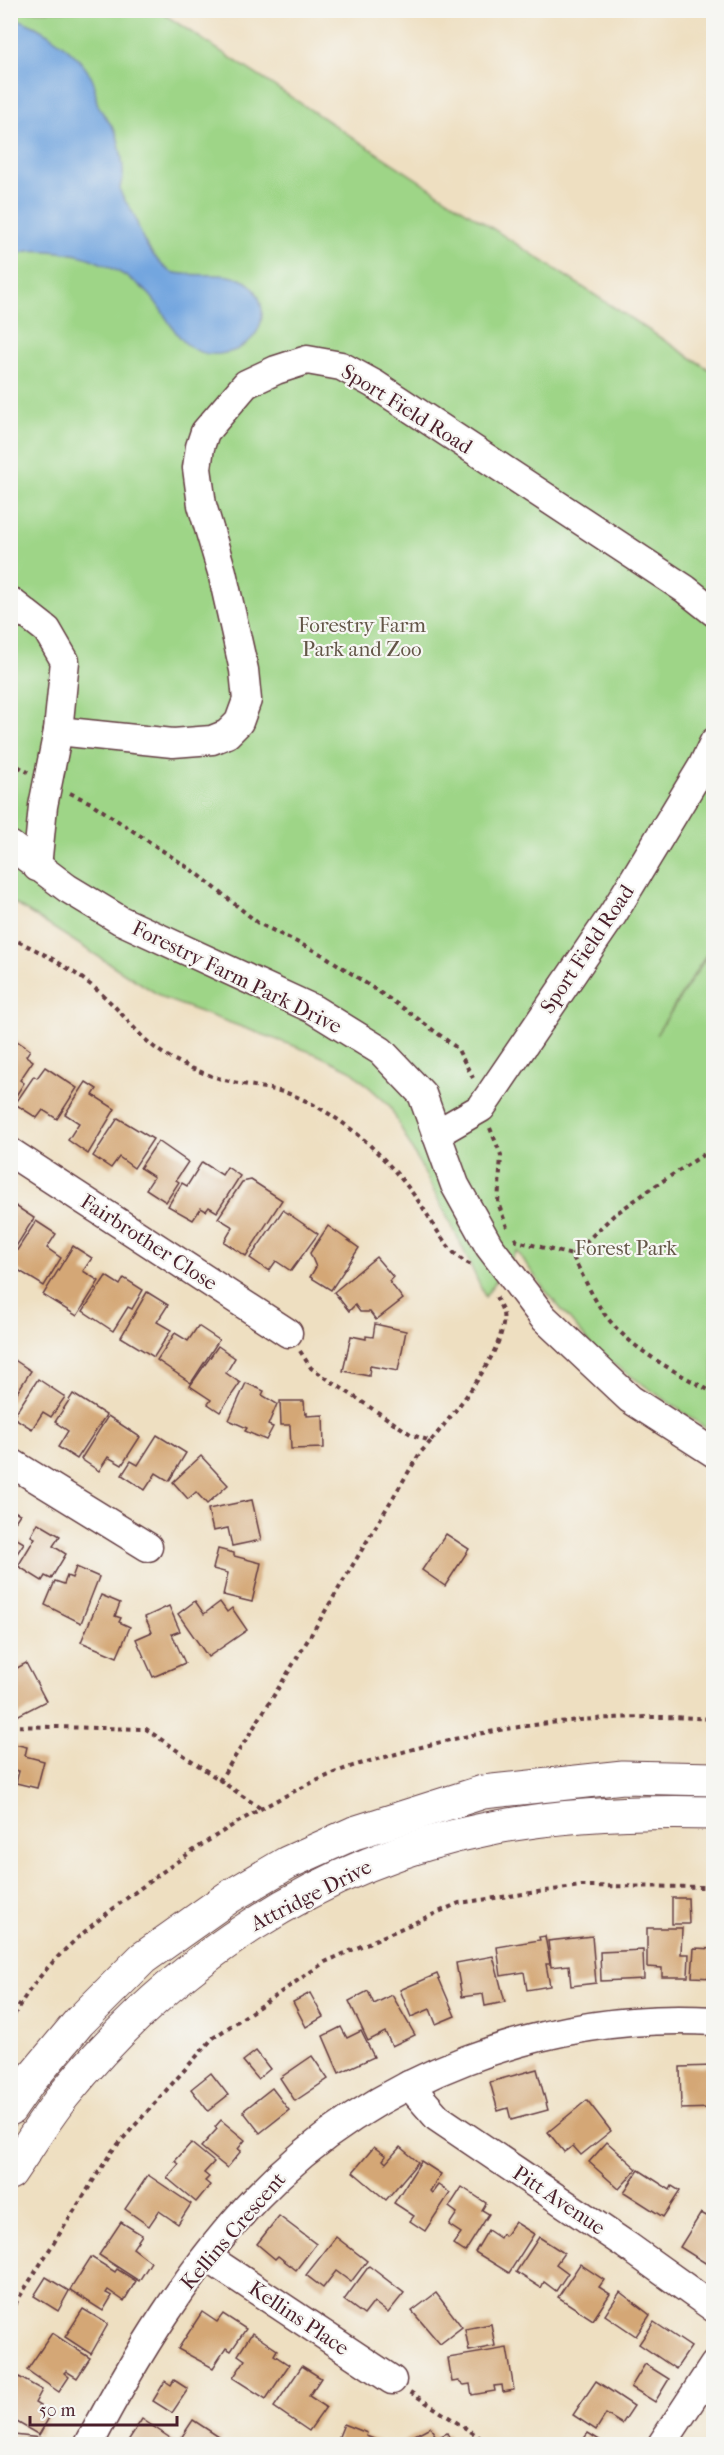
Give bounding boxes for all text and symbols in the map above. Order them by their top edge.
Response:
street label: Sport Field Road [337,359,477,459]
park label: Forestry Farm Park and Zoo [298,613,427,661]
street label: Sport Field Road [535,880,639,1018]
street label: Forestry Farm Park Drive [128,916,346,1038]
street label: Fairbrother Close [76,1189,222,1295]
park label: Forest Park [575,1236,677,1260]
street label: Attridge Drive [246,1854,375,1936]
street label: Pitt Avenue [508,2160,610,2240]
street label: Kellins Crescent [175,2167,291,2295]
street label: Kellins Place [244,2276,354,2360]
scale bar [30,2389,177,2427]
text: 50 m [39,2400,76,2421]

